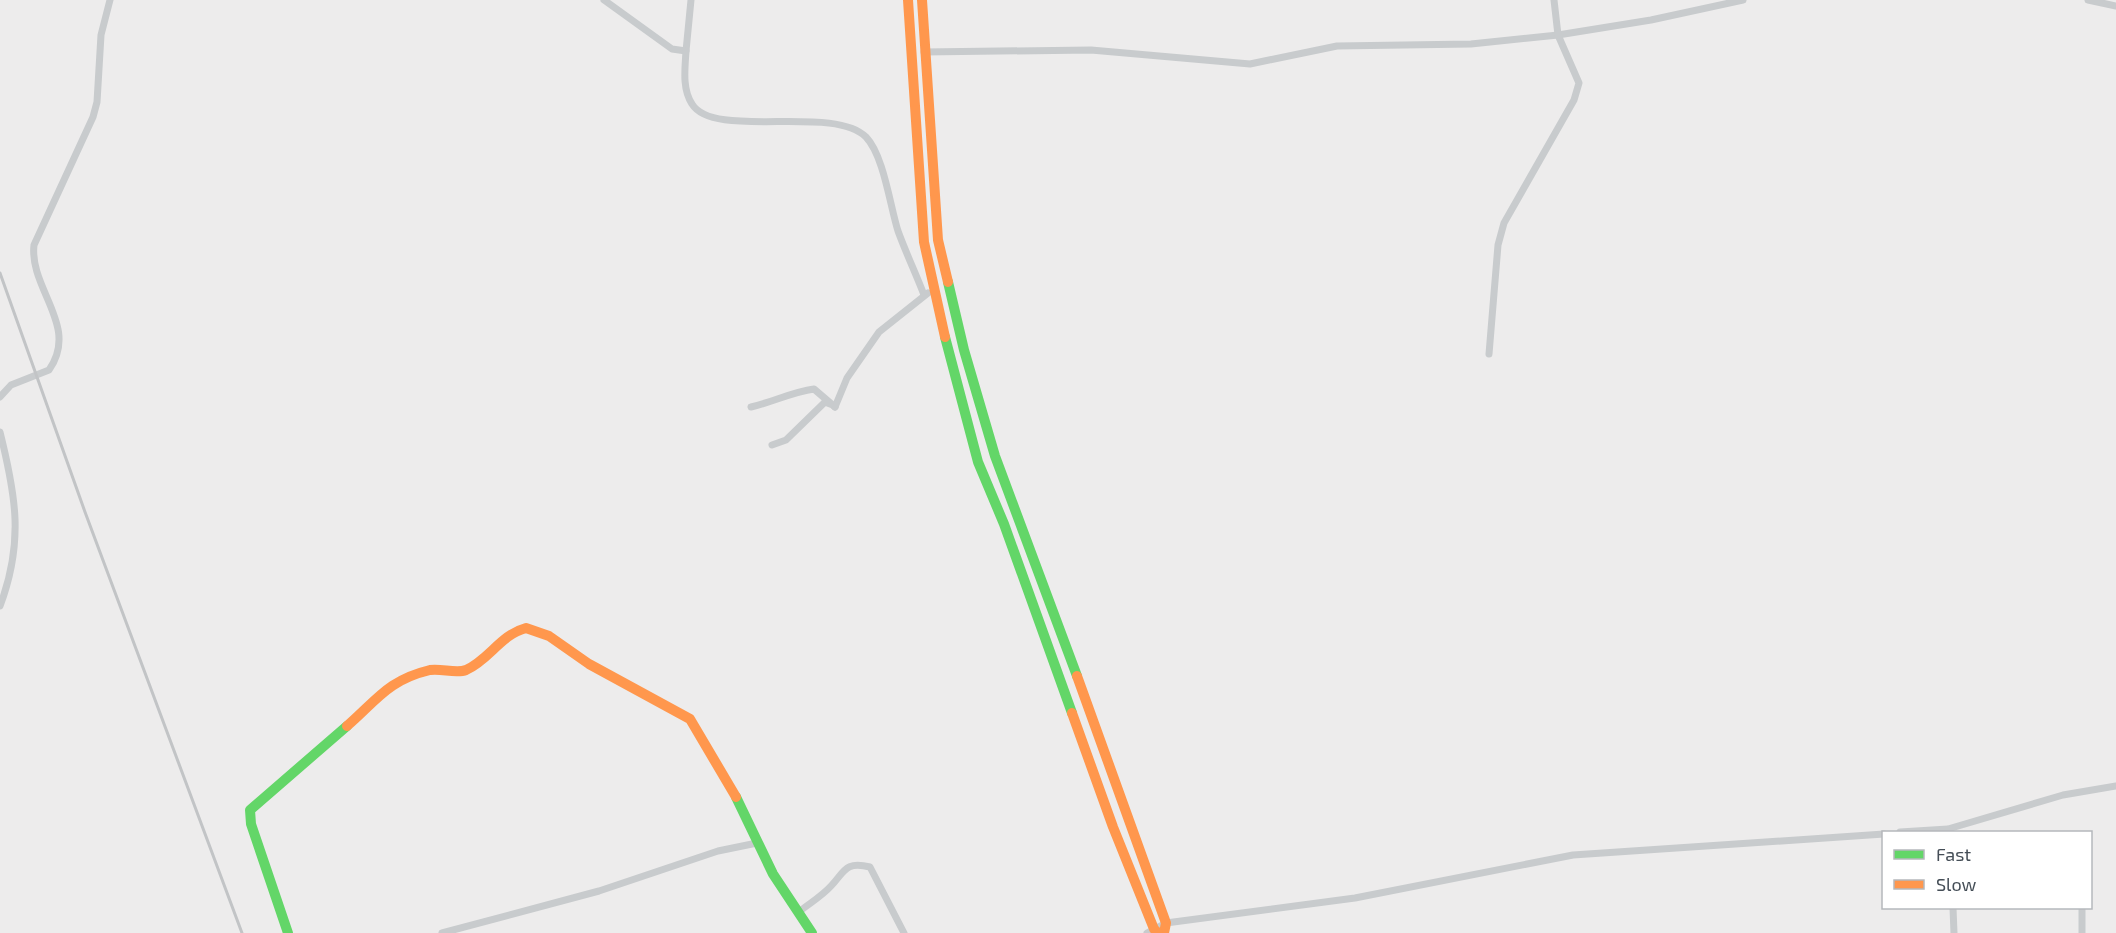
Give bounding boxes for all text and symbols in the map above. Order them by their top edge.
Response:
legend [1882,831,2092,909]
text: Fast [1936,843,1971,865]
text: Slow [1936,873,1977,895]

